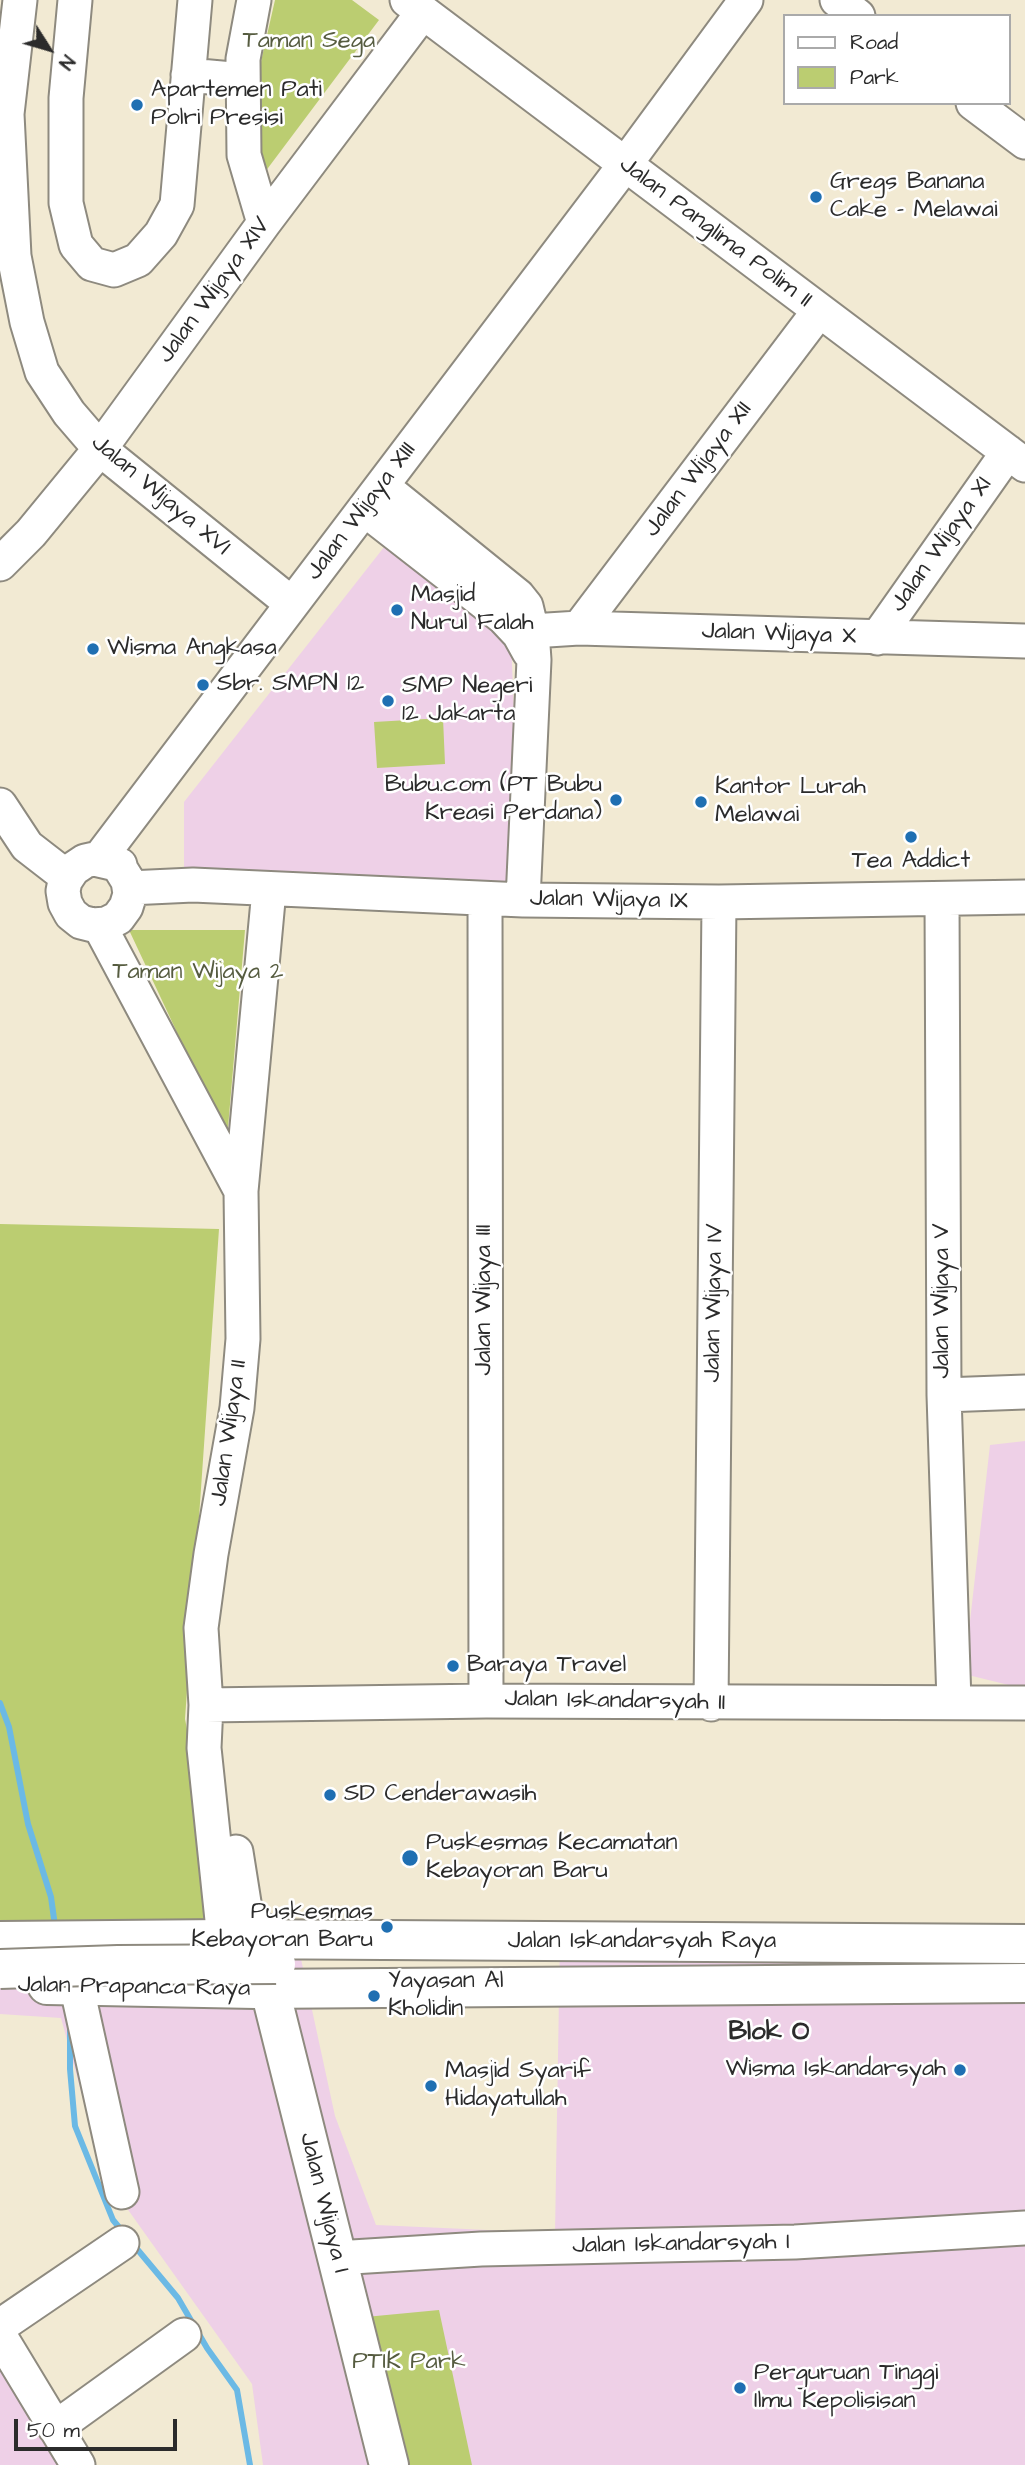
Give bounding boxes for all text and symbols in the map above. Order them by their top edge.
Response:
north arrow [14,14,84,84]
legend [783,14,1011,105]
park label: Taman Sega [243,28,375,56]
text: Road [850,28,898,57]
text: N [52,49,81,75]
text: Park [850,63,899,92]
place label: Apartemen Pati Polri Presisi [151,77,322,133]
marker: Apartemen Pati Polri Presisi [129,97,145,113]
street label: Jalan Panglima Polim II [613,151,817,315]
place label: Gregs Banana Cake - Melawai [830,169,998,225]
marker: Gregs Banana Cake - Melawai [808,189,824,205]
street label: Jalan Wijaya XIV [152,212,278,370]
street label: Jalan Wijaya XII [639,397,759,543]
street label: Jalan Wijaya XVI [84,429,236,563]
street label: Jalan Wijaya XIII [301,437,423,587]
street label: Jalan Wijaya XI [885,472,999,618]
place label: Masjid Nurul Falah [411,582,534,638]
marker: Masjid Nurul Falah [389,602,405,618]
street label: Jalan Wijaya X [701,618,857,652]
place label: Wisma Angkasa [107,635,277,663]
marker: Wisma Angkasa [85,641,101,657]
place label: Sbr. SMPN 12 [217,671,364,699]
place label: SMP Negeri 12 Jakarta [402,673,532,729]
marker: Sbr. SMPN 12 [195,677,211,693]
marker: SMP Negeri 12 Jakarta [380,693,396,709]
place label: Bubu.com (PT Bubu Kreasi Perdana) [385,772,602,828]
place label: Kantor Lurah Melawai [715,774,866,830]
marker: Bubu.com (PT Bubu Kreasi Perdana) [608,792,624,808]
marker: Kantor Lurah Melawai [693,794,709,810]
marker: Tea Addict [903,829,919,845]
place label: Tea Addict [852,848,970,876]
street label: Jalan Wijaya IX [530,885,688,917]
park label: Taman Wijaya 2 [112,959,284,987]
street label: Jalan Wijaya IV [699,1223,731,1383]
street label: Jalan Wijaya V [929,1223,957,1379]
street label: Jalan Wijaya III [471,1224,499,1376]
street label: Jalan Wijaya II [205,1358,255,1508]
place label: Baraya Travel [467,1652,626,1680]
marker: Baraya Travel [445,1658,461,1674]
street label: Jalan Iskandarsyah II [504,1686,726,1718]
place label: SD Cenderawasih [344,1781,536,1809]
marker: SD Cenderawasih [322,1787,338,1803]
place label: Puskesmas Kecamatan Kebayoran Baru [426,1830,678,1886]
marker: Puskesmas Kecamatan Kebayoran Baru [400,1848,420,1868]
place label: Puskesmas Kebayoran Baru [191,1899,373,1955]
marker: Puskesmas Kebayoran Baru [379,1919,395,1935]
street label: Jalan Iskandarsyah Raya [508,1928,776,1956]
place label: Yayasan Al Kholidin [388,1968,503,2024]
street label: Jalan Prapanca Raya [17,1972,251,2004]
marker: Yayasan Al Kholidin [366,1988,382,2004]
district label: Blok O [729,2018,809,2050]
place label: Wisma Iskandarsyah [726,2056,946,2084]
place label: Masjid Syarif Hidayatullah [445,2058,591,2114]
marker: Wisma Iskandarsyah [952,2062,968,2078]
marker: Masjid Syarif Hidayatullah [423,2078,439,2094]
street label: Jalan Wijaya I [292,2130,354,2276]
street label: Jalan Iskandarsyah I [572,2229,790,2261]
park label: PTIK Park [352,2349,466,2377]
place label: Perguruan Tinggi Ilmu Kepolisisan [754,2360,938,2416]
marker: Perguruan Tinggi Ilmu Kepolisisan [732,2380,748,2396]
scale bar [18,2406,180,2450]
text: 50 m [27,2416,80,2445]

